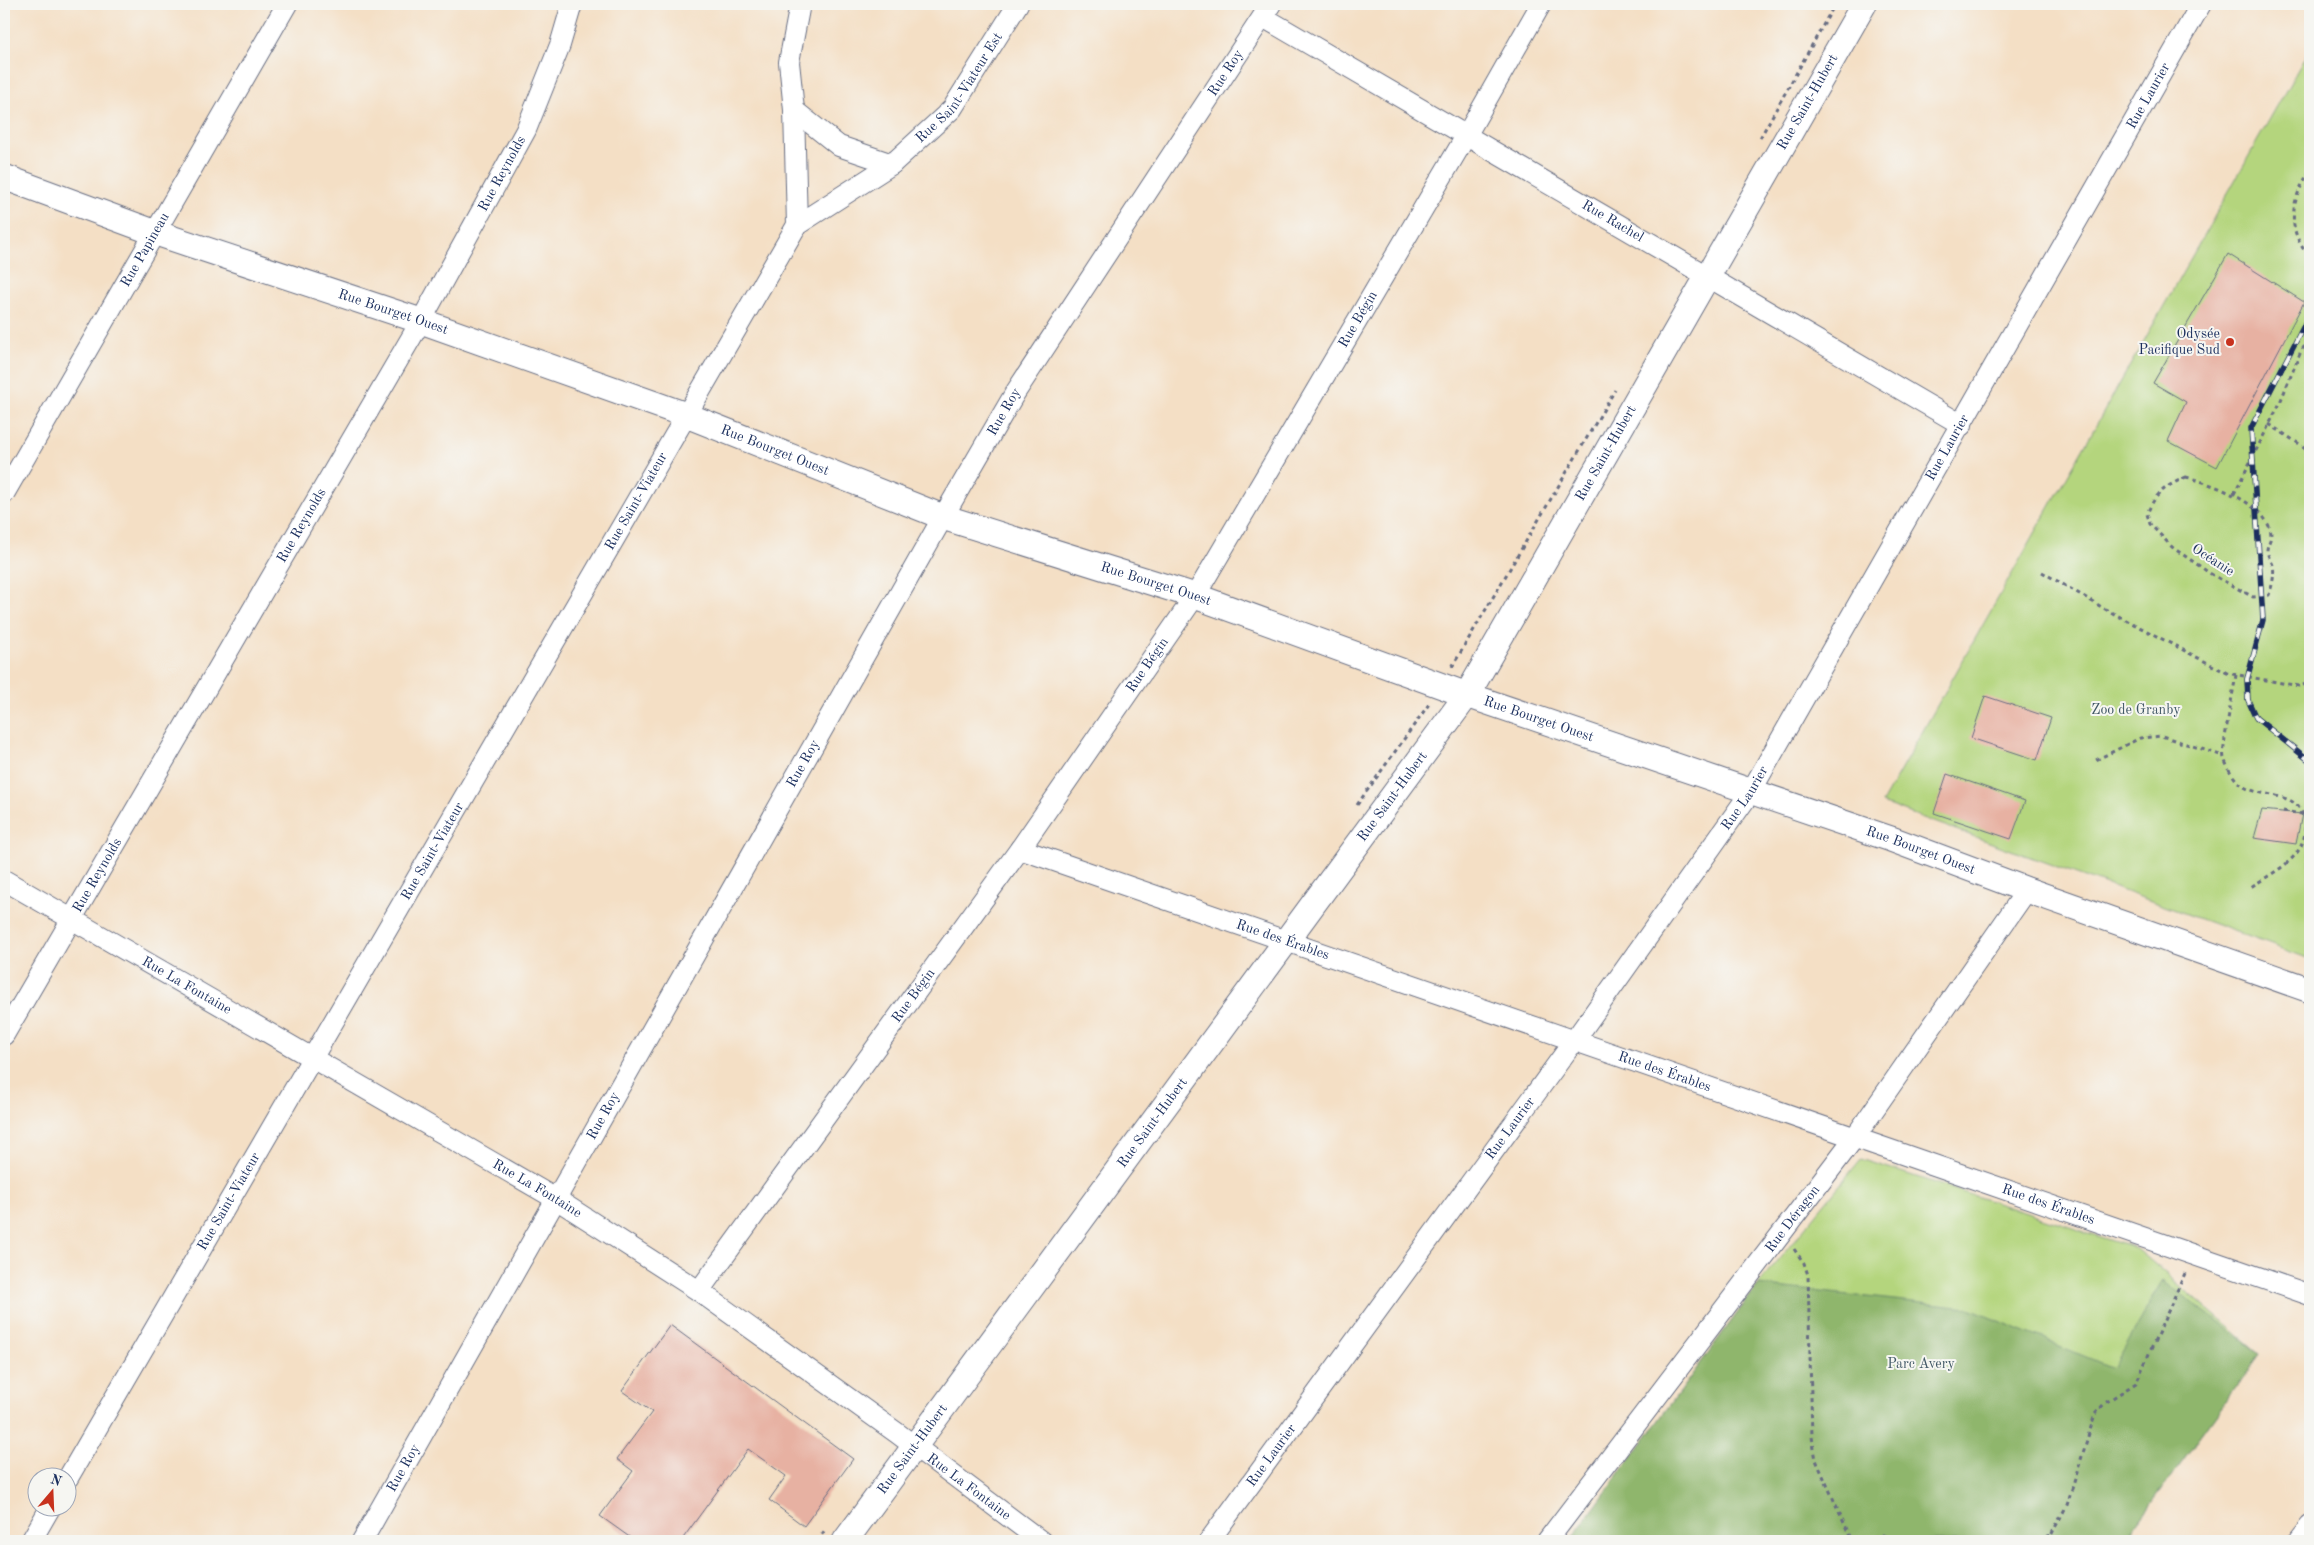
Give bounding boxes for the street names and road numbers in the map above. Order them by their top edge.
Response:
street label: Rue Saint-Viateur Est [913,30,1005,146]
street label: Rue Roy [1205,47,1246,99]
street label: Rue Saint-Hubert [1775,52,1841,152]
street label: Rue Laurier [2124,60,2173,131]
street label: Rue Reynolds [476,134,528,214]
street label: Rue Rachel [1580,198,1646,245]
street label: Rue Papineau [118,210,172,289]
street label: Rue Bourget Ouest [336,287,450,337]
street label: Rue Bégin [1336,288,1380,350]
street label: Rue Roy [985,385,1024,438]
street label: Rue Saint-Hubert [1573,403,1639,503]
street label: Rue Laurier [1923,412,1972,483]
street label: Rue Bourget Ouest [719,422,831,478]
street label: Rue Saint-Viateur [602,450,670,553]
street label: Rue Reynolds [274,486,329,565]
street label: Océanie [2189,541,2237,579]
street label: Rue Bourget Ouest [1099,560,1213,608]
street label: Rue Bégin [1124,635,1171,695]
street label: Rue Bourget Ouest [1482,694,1595,744]
street label: Rue Roy [784,737,822,790]
street label: Rue Saint-Hubert [1355,749,1430,844]
street label: Rue Laurier [1719,764,1771,833]
street label: Rue Saint-Viateur [399,800,467,903]
street label: Rue Bourget Ouest [1864,824,1977,877]
street label: Rue Reynolds [70,836,124,915]
street label: Rue des Érables [1234,917,1331,962]
street label: Rue La Fontaine [140,954,234,1017]
street label: Rue Bégin [889,966,938,1025]
street label: Rue des Érables [1616,1049,1713,1094]
street label: Rue Saint-Hubert [1115,1075,1190,1170]
street label: Rue Roy [584,1089,623,1142]
street label: Rue Laurier [1483,1094,1538,1162]
street label: Rue Saint-Viateur [195,1150,263,1253]
street label: Rue La Fontaine [490,1157,584,1220]
street label: Rue des Érables [2000,1182,2097,1227]
street label: Rue Déragon [1763,1183,1823,1255]
street label: Rue Saint-Hubert [875,1402,950,1497]
street label: Rue Laurier [1244,1421,1299,1489]
street label: Rue Roy [384,1441,423,1494]
street label: Rue La Fontaine [924,1451,1013,1523]

